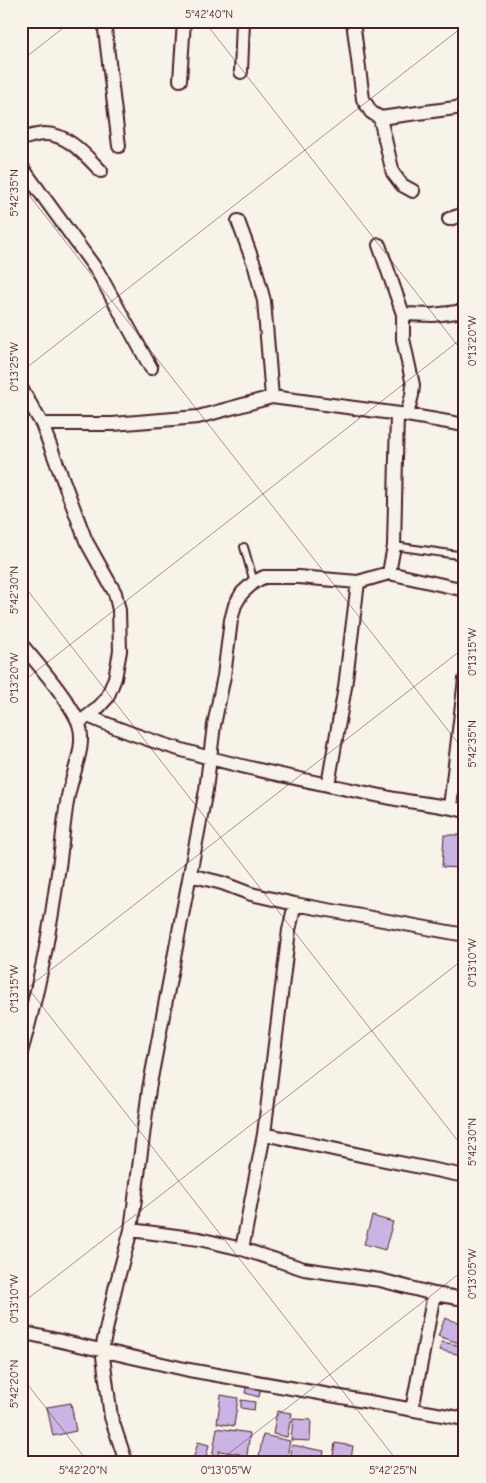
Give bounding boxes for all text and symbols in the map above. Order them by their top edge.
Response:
text: 5°42'40"N [185,7,233,21]
text: 5°42'35"N [7,169,21,217]
text: 0°13'20"W [465,315,479,366]
text: 0°13'25"W [7,341,21,392]
text: 5°42'30"N [7,566,21,614]
text: 0°13'15"W [465,627,479,676]
text: 0°13'20"W [7,652,21,703]
text: 5°42'35"N [465,720,479,768]
text: 0°13'10"W [465,938,479,988]
text: 0°13'15"W [7,964,21,1013]
text: 5°42'30"N [465,1118,479,1166]
text: 0°13'05"W [465,1248,479,1299]
text: 0°13'10"W [7,1274,21,1324]
text: 5°42'20"N [7,1360,21,1408]
text: 5°42'20"N [59,1463,107,1477]
text: 0°13'05"W [201,1463,252,1477]
text: 5°42'25"N [369,1463,417,1477]

